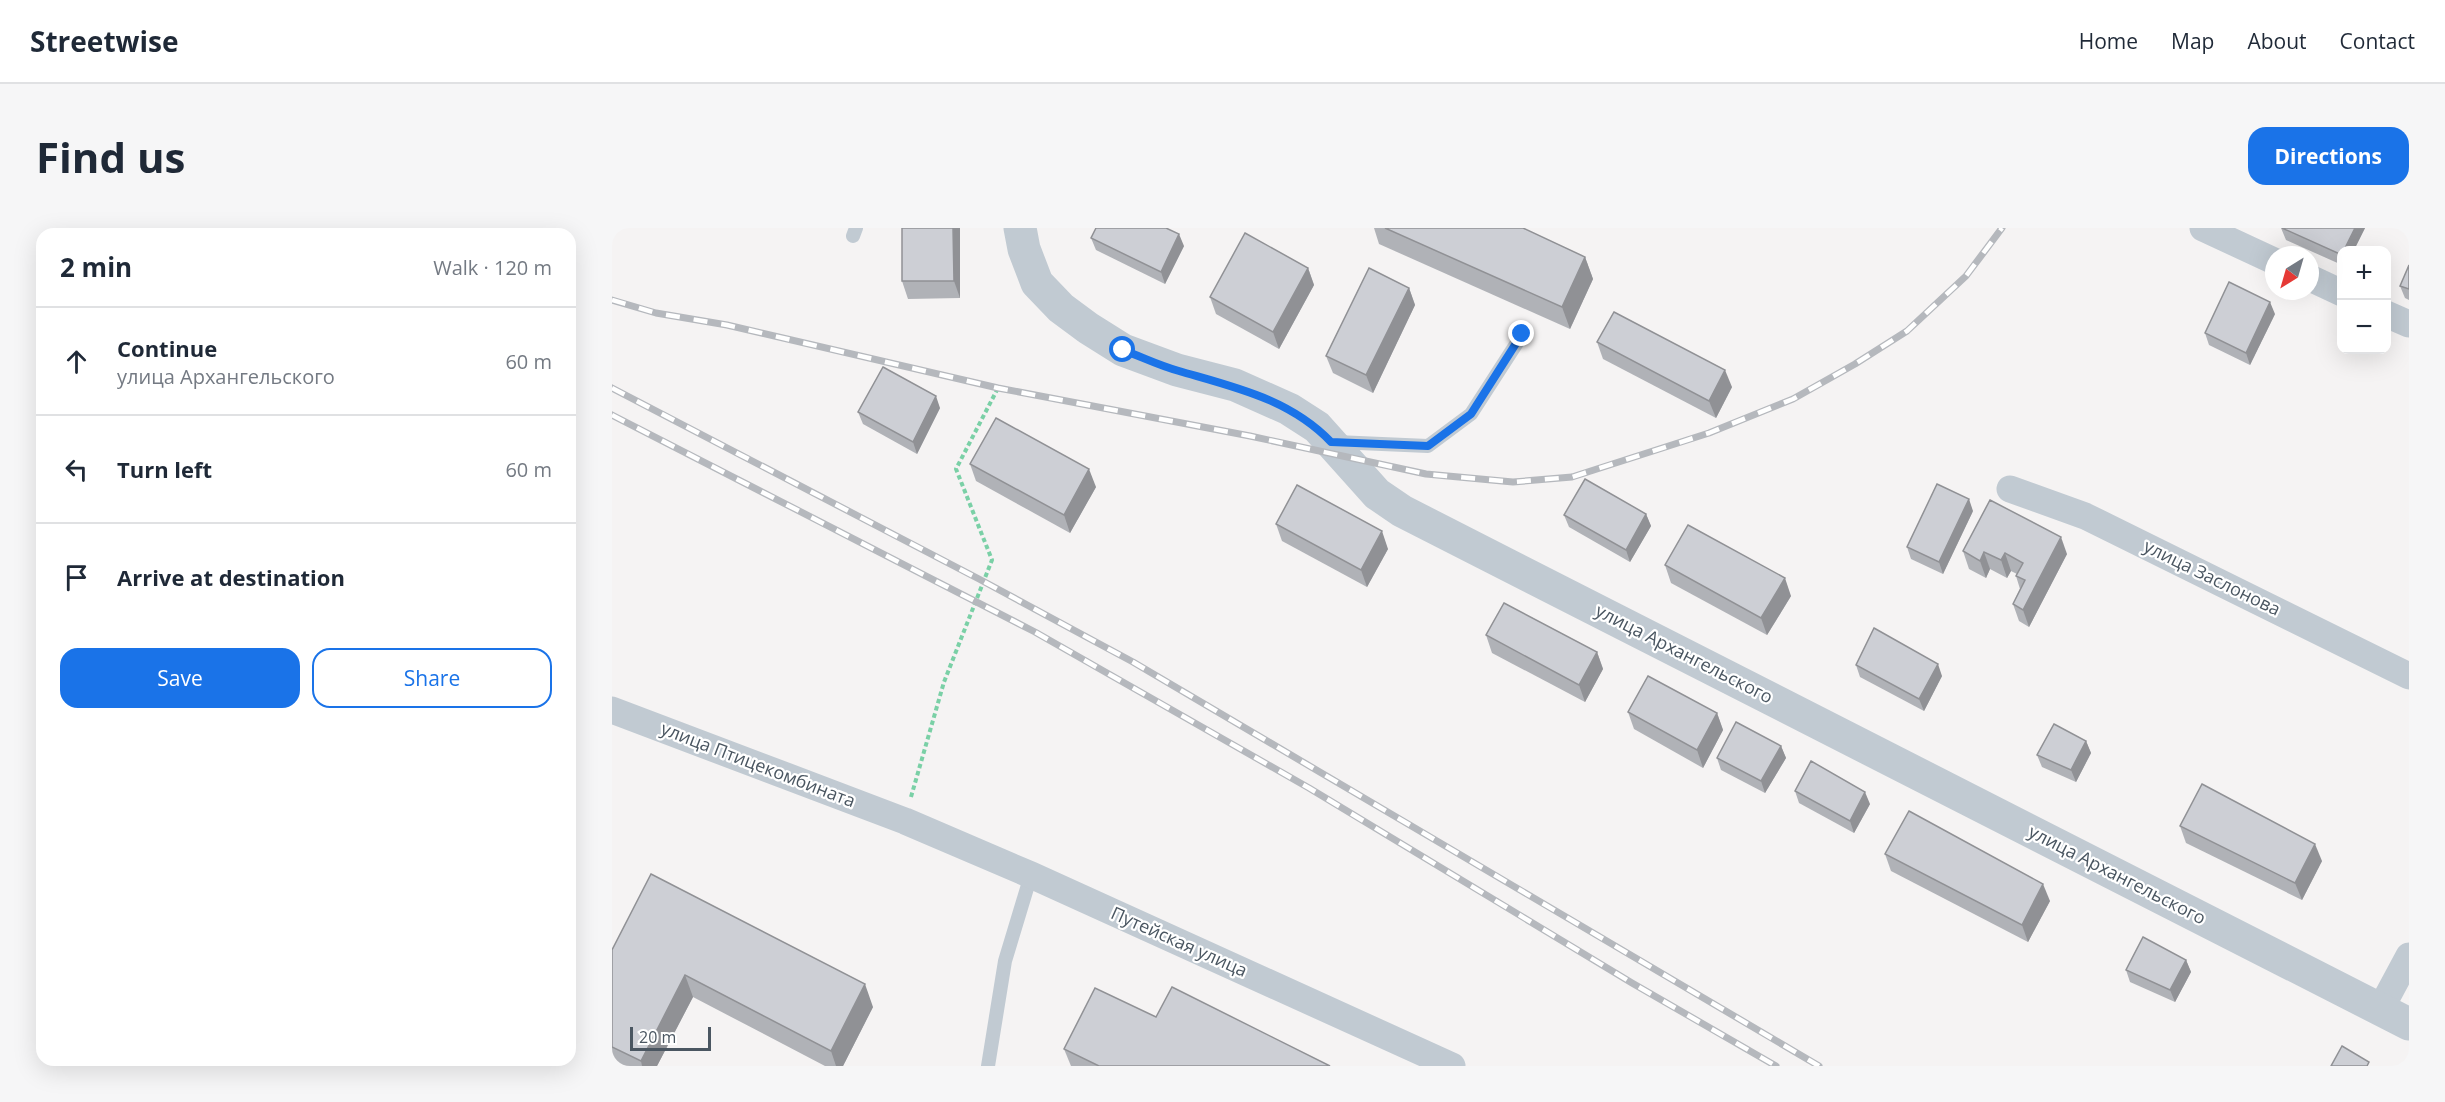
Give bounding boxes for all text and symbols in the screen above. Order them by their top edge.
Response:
text: Streetwise [30,22,179,60]
text: Home [2079,27,2138,55]
text: Map [2171,27,2214,55]
text: About [2247,27,2307,55]
text: Contact [2340,27,2415,55]
button: Directions [2248,127,2409,185]
text: Find us [36,128,185,185]
north arrow [2265,246,2319,300]
map controls [2337,246,2391,354]
button: + [2337,246,2391,300]
text: 2 min [60,249,132,285]
text: Walk · 120 m [433,254,552,281]
button: − [2337,300,2391,354]
route end [1508,320,1534,346]
text: Continue [117,333,217,363]
route start [1109,336,1135,362]
icon: ahead [60,345,93,378]
text: 60 m [505,348,552,375]
text: улица Архангельского [117,363,335,390]
icon: left [60,453,93,486]
text: Turn left [117,454,212,484]
text: 60 m [505,456,552,483]
street label: улица Заслонова [2140,534,2285,621]
icon: arrive [60,561,93,594]
text: Arrive at destination [117,562,345,592]
street label: улица Архангельского [1592,598,1777,708]
button: Save [60,648,300,708]
button: Share [312,648,552,708]
street label: улица Птицекомбината [658,716,859,812]
street label: улица Архангельского [2025,819,2210,929]
street label: Путейская улица [1107,900,1251,982]
scale bar [630,1024,711,1052]
text: 20 m [639,1026,676,1048]

